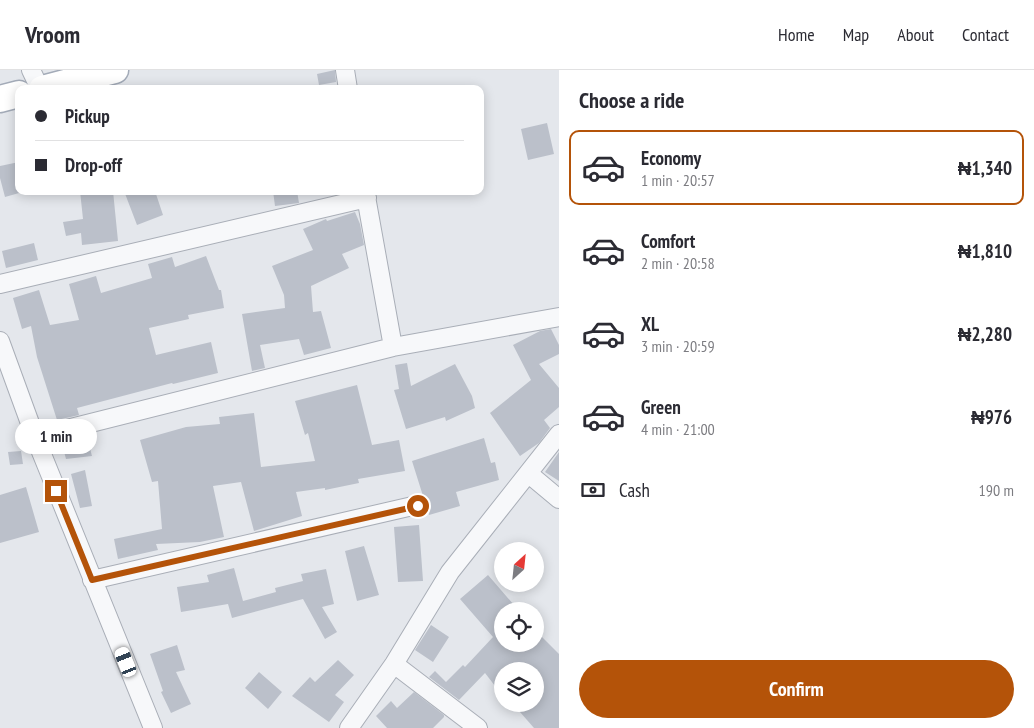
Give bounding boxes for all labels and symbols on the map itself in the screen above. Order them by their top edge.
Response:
callout: 1 min [15,418,97,454]
route end [45,480,67,502]
route start [407,495,429,517]
north arrow [494,542,544,592]
car [113,645,138,679]

